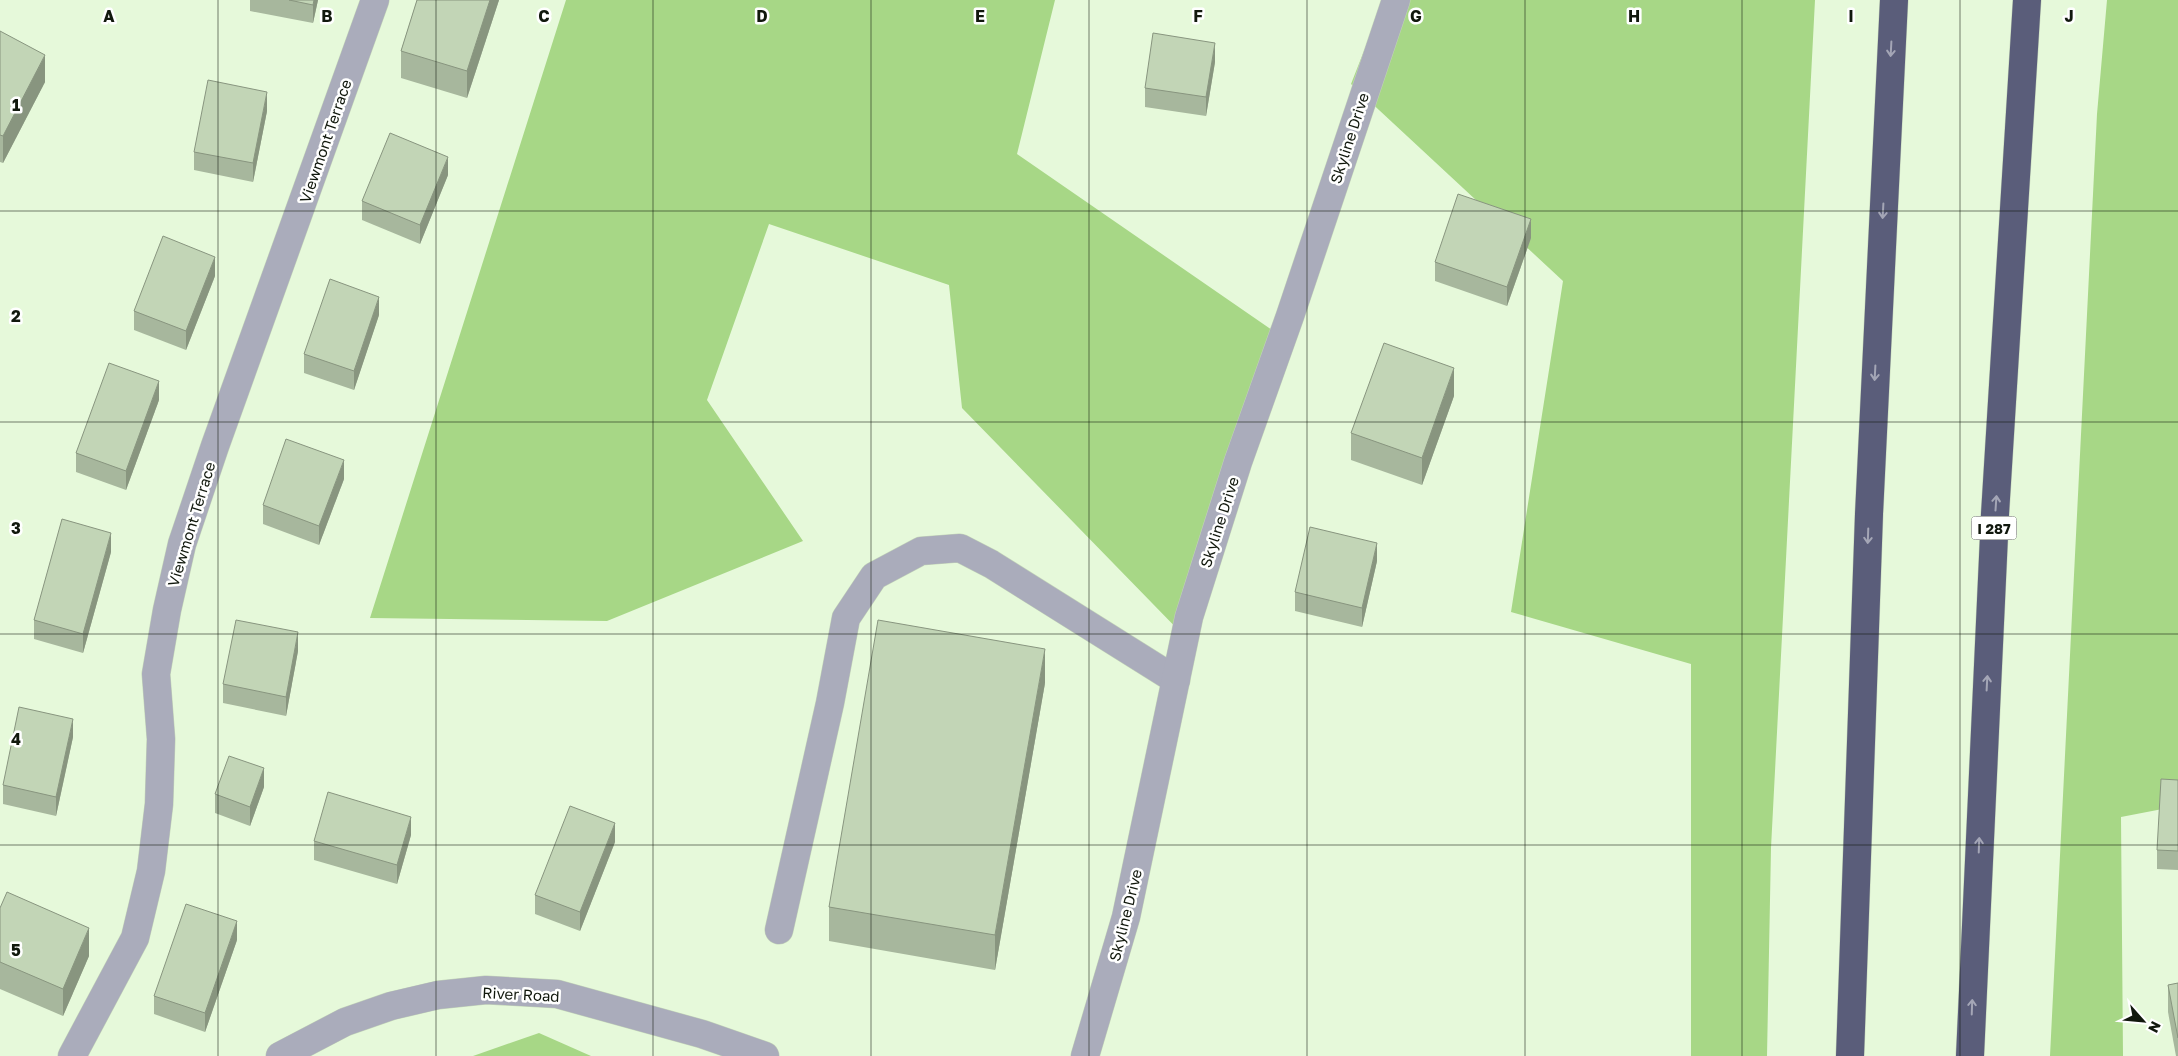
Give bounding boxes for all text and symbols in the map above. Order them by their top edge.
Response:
text: A [103,6,115,26]
text: B [321,6,333,26]
text: C [538,6,550,26]
text: D [756,6,768,26]
text: E [975,6,985,26]
text: F [1193,6,1203,26]
text: G [1410,6,1422,26]
text: H [1628,6,1640,26]
text: I [1848,6,1854,26]
text: J [2064,6,2074,26]
one-way arrow [1887,40,1896,56]
street label: Viewmont Terrace [295,77,355,205]
street label: Skyline Drive [1326,90,1372,186]
text: 1 [12,95,20,115]
one-way arrow [1878,202,1888,219]
text: 2 [11,306,21,326]
one-way arrow [1871,365,1880,381]
street label: Viewmont Terrace [163,459,219,589]
street label: Skyline Drive [1196,474,1242,570]
one-way arrow [1991,495,2000,511]
road number: I 287 [1972,516,2016,540]
text: 3 [11,518,21,538]
one-way arrow [1864,527,1873,543]
one-way arrow [1982,675,1991,691]
text: 4 [11,729,21,749]
one-way arrow [1974,837,1984,854]
street label: Skyline Drive [1105,867,1145,963]
text: 5 [11,940,21,960]
street label: River Road [482,983,560,1005]
north arrow [2118,996,2168,1046]
one-way arrow [1968,1000,1977,1016]
text: N [2145,1019,2165,1036]

